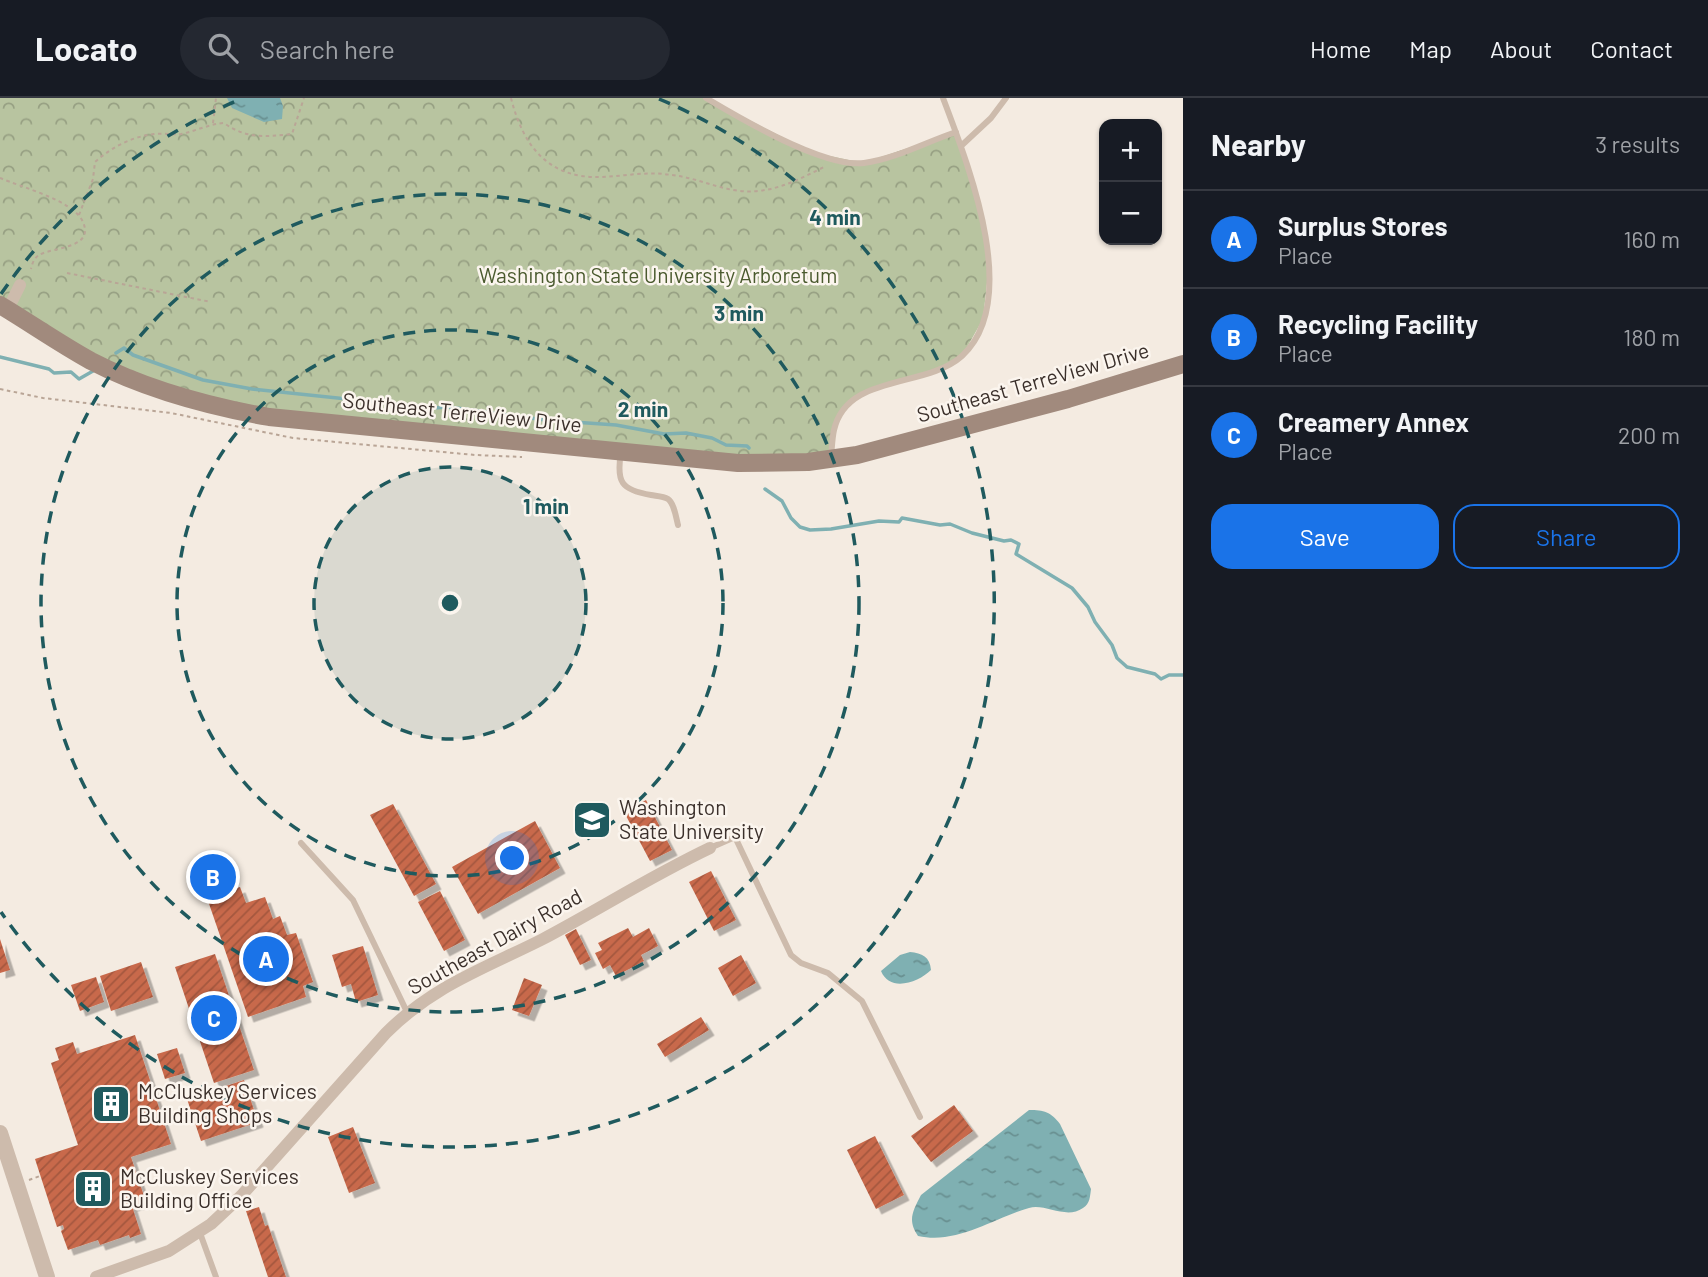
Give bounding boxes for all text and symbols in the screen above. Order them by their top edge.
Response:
search box [180,17,670,80]
text: Locato [35,28,138,68]
icon: search [204,29,242,67]
text: Search here [260,33,395,64]
text: Home [1310,34,1371,63]
text: Map [1409,34,1452,63]
text: About [1490,34,1552,63]
text: Contact [1590,34,1673,63]
map controls [1099,119,1162,245]
button: + [1099,119,1162,182]
text: Nearby [1211,126,1306,162]
text: 3 results [1595,130,1680,158]
button: − [1099,182,1162,245]
text: 4 min [809,204,861,229]
text: Surplus Stores [1278,210,1447,241]
text: A [1226,225,1242,253]
text: 160 m [1623,225,1680,253]
text: Place [1278,241,1333,269]
park label: Washington State University Arboretum [479,262,837,287]
text: 3 min [714,300,764,325]
text: Recycling Facility [1278,308,1478,339]
text: B [1227,323,1241,351]
text: 180 m [1623,323,1680,351]
street label: Southeast TerreView Drive [914,336,1152,427]
text: Place [1278,339,1333,367]
street label: Southeast TerreView Drive [341,387,583,437]
text: 2 min [618,396,668,421]
text: Creamery Annex [1278,406,1469,437]
text: C [1227,421,1241,449]
text: 200 m [1618,421,1680,449]
text: Place [1278,437,1333,465]
text: 1 min [523,493,569,518]
button: Save [1211,504,1439,569]
button: Share [1453,504,1680,569]
centre of rings [438,591,462,615]
place label: Washington State University [619,794,764,843]
school or university icon: Washington State University [571,799,613,841]
your location [495,841,529,875]
pin: B [190,851,236,903]
street label: Southeast Dairy Road [403,882,586,999]
pin: A [243,933,289,985]
pin: C [191,992,237,1044]
place label: McCluskey Services Building Shops [138,1078,317,1127]
building icon: McCluskey Services Building Shops [90,1083,132,1125]
place label: McCluskey Services Building Office [120,1163,299,1212]
building icon: McCluskey Services Building Office [72,1168,114,1210]

